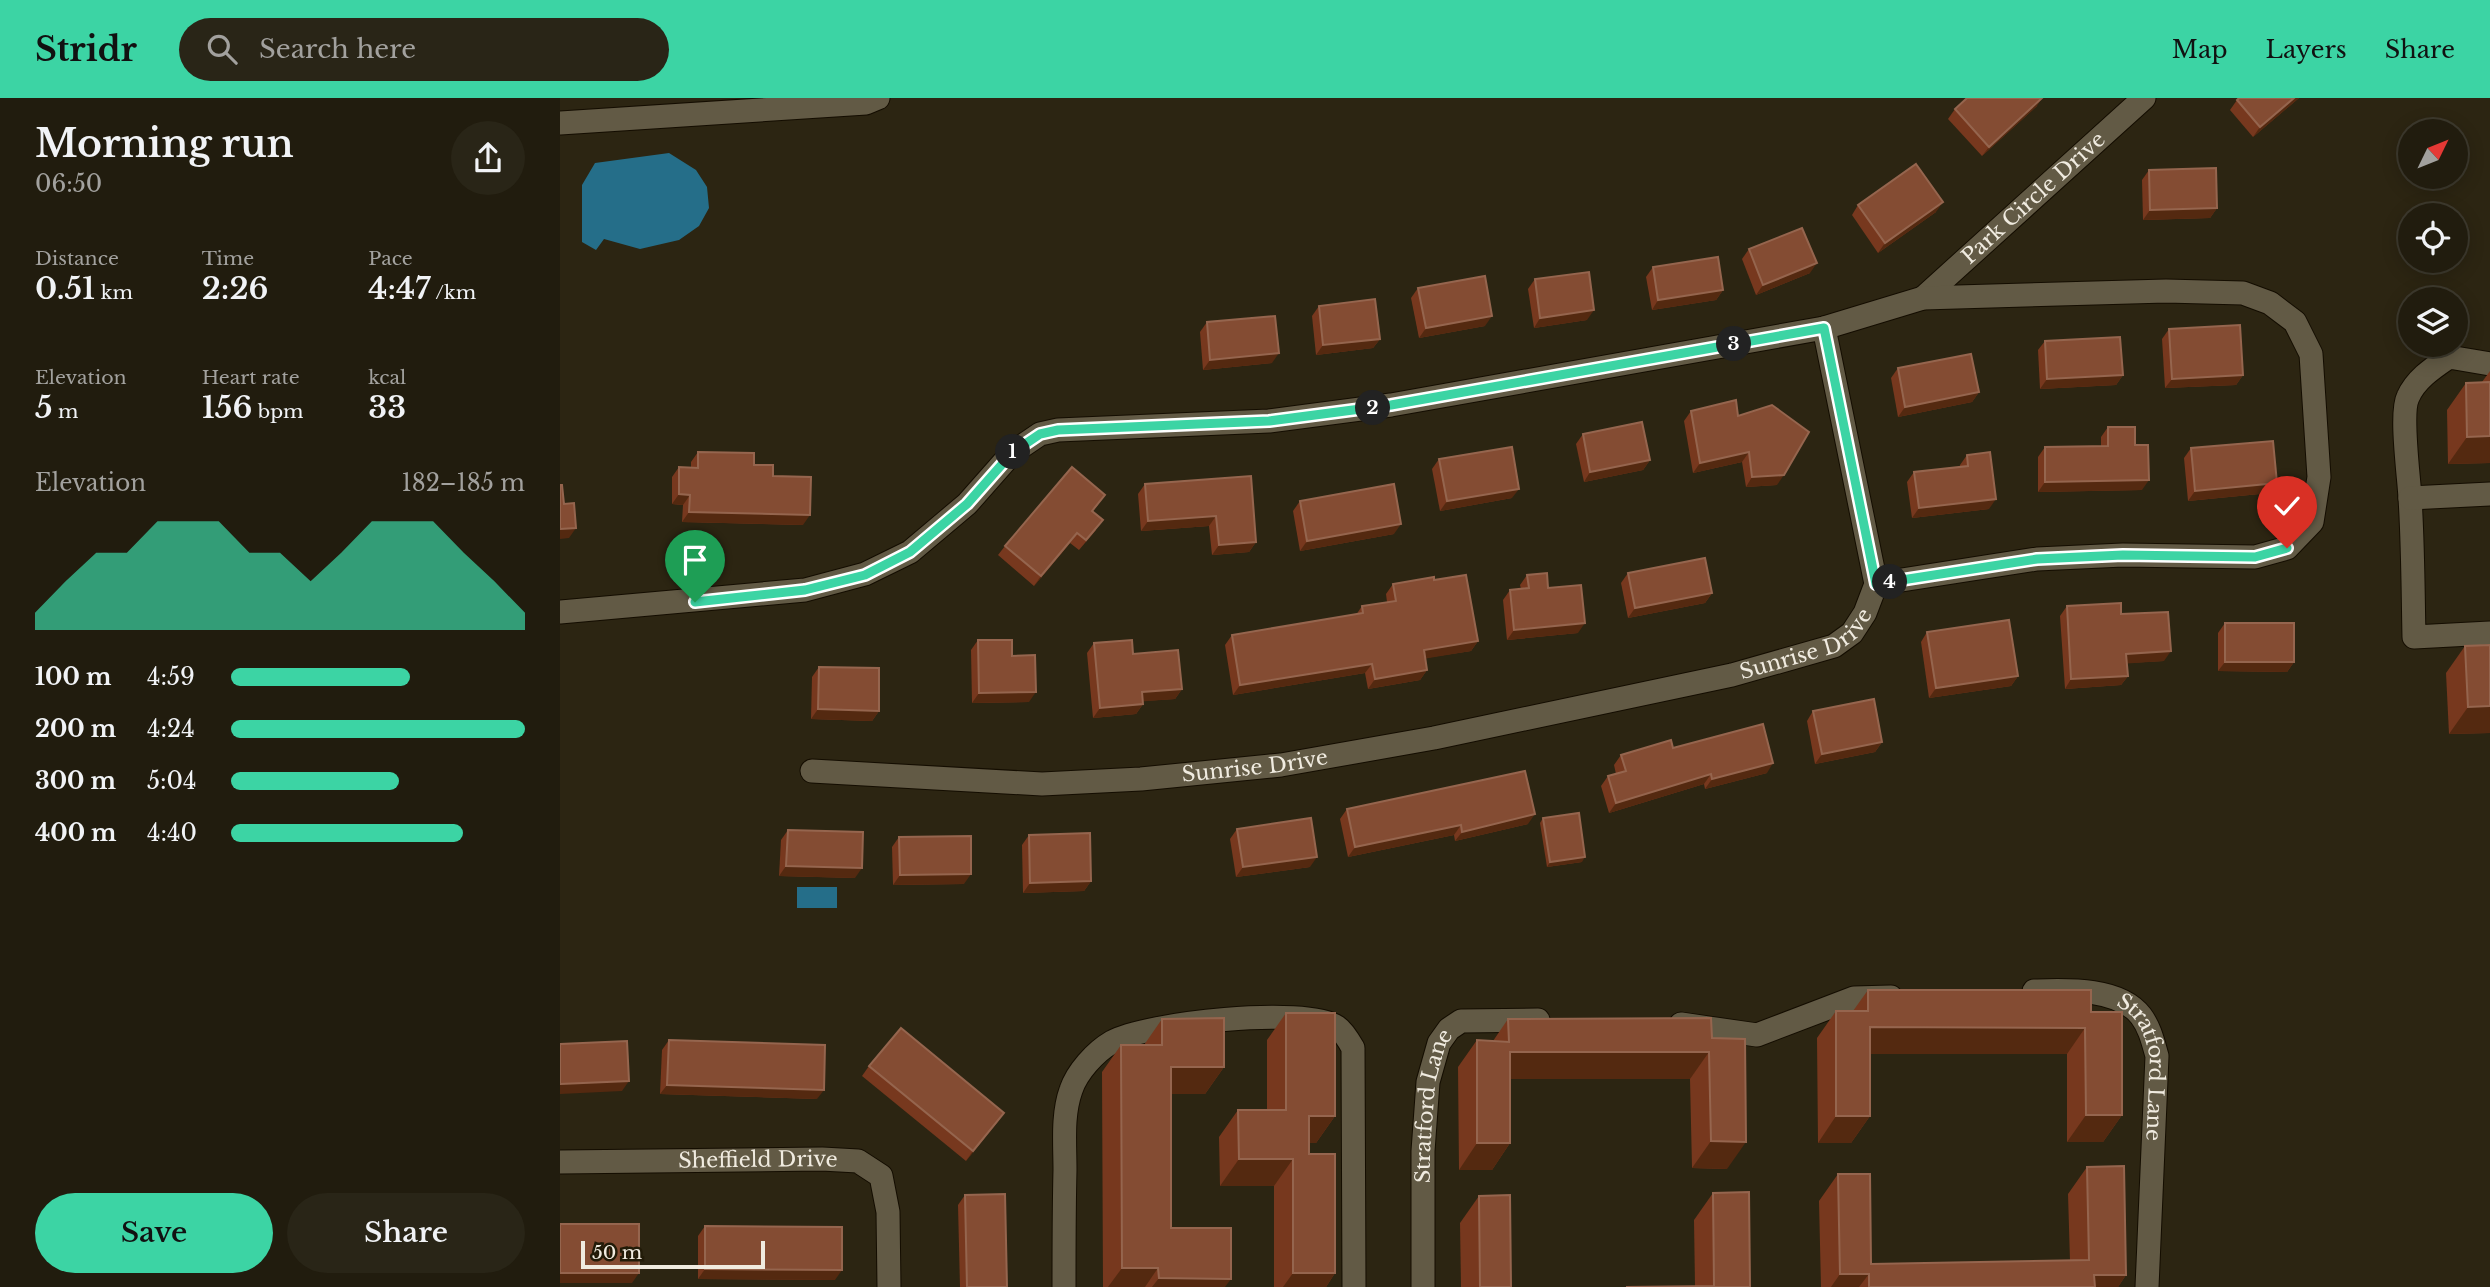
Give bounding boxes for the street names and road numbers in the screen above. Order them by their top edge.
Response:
street label: Park Circle Drive [1956,126,2111,270]
street label: Sunrise Drive [1736,603,1878,685]
street label: Sunrise Drive [1181,744,1330,788]
street label: Stratford Lane [2113,988,2170,1142]
street label: Stratford Lane [1410,1024,1458,1183]
street label: Sheffield Drive [678,1146,839,1174]

